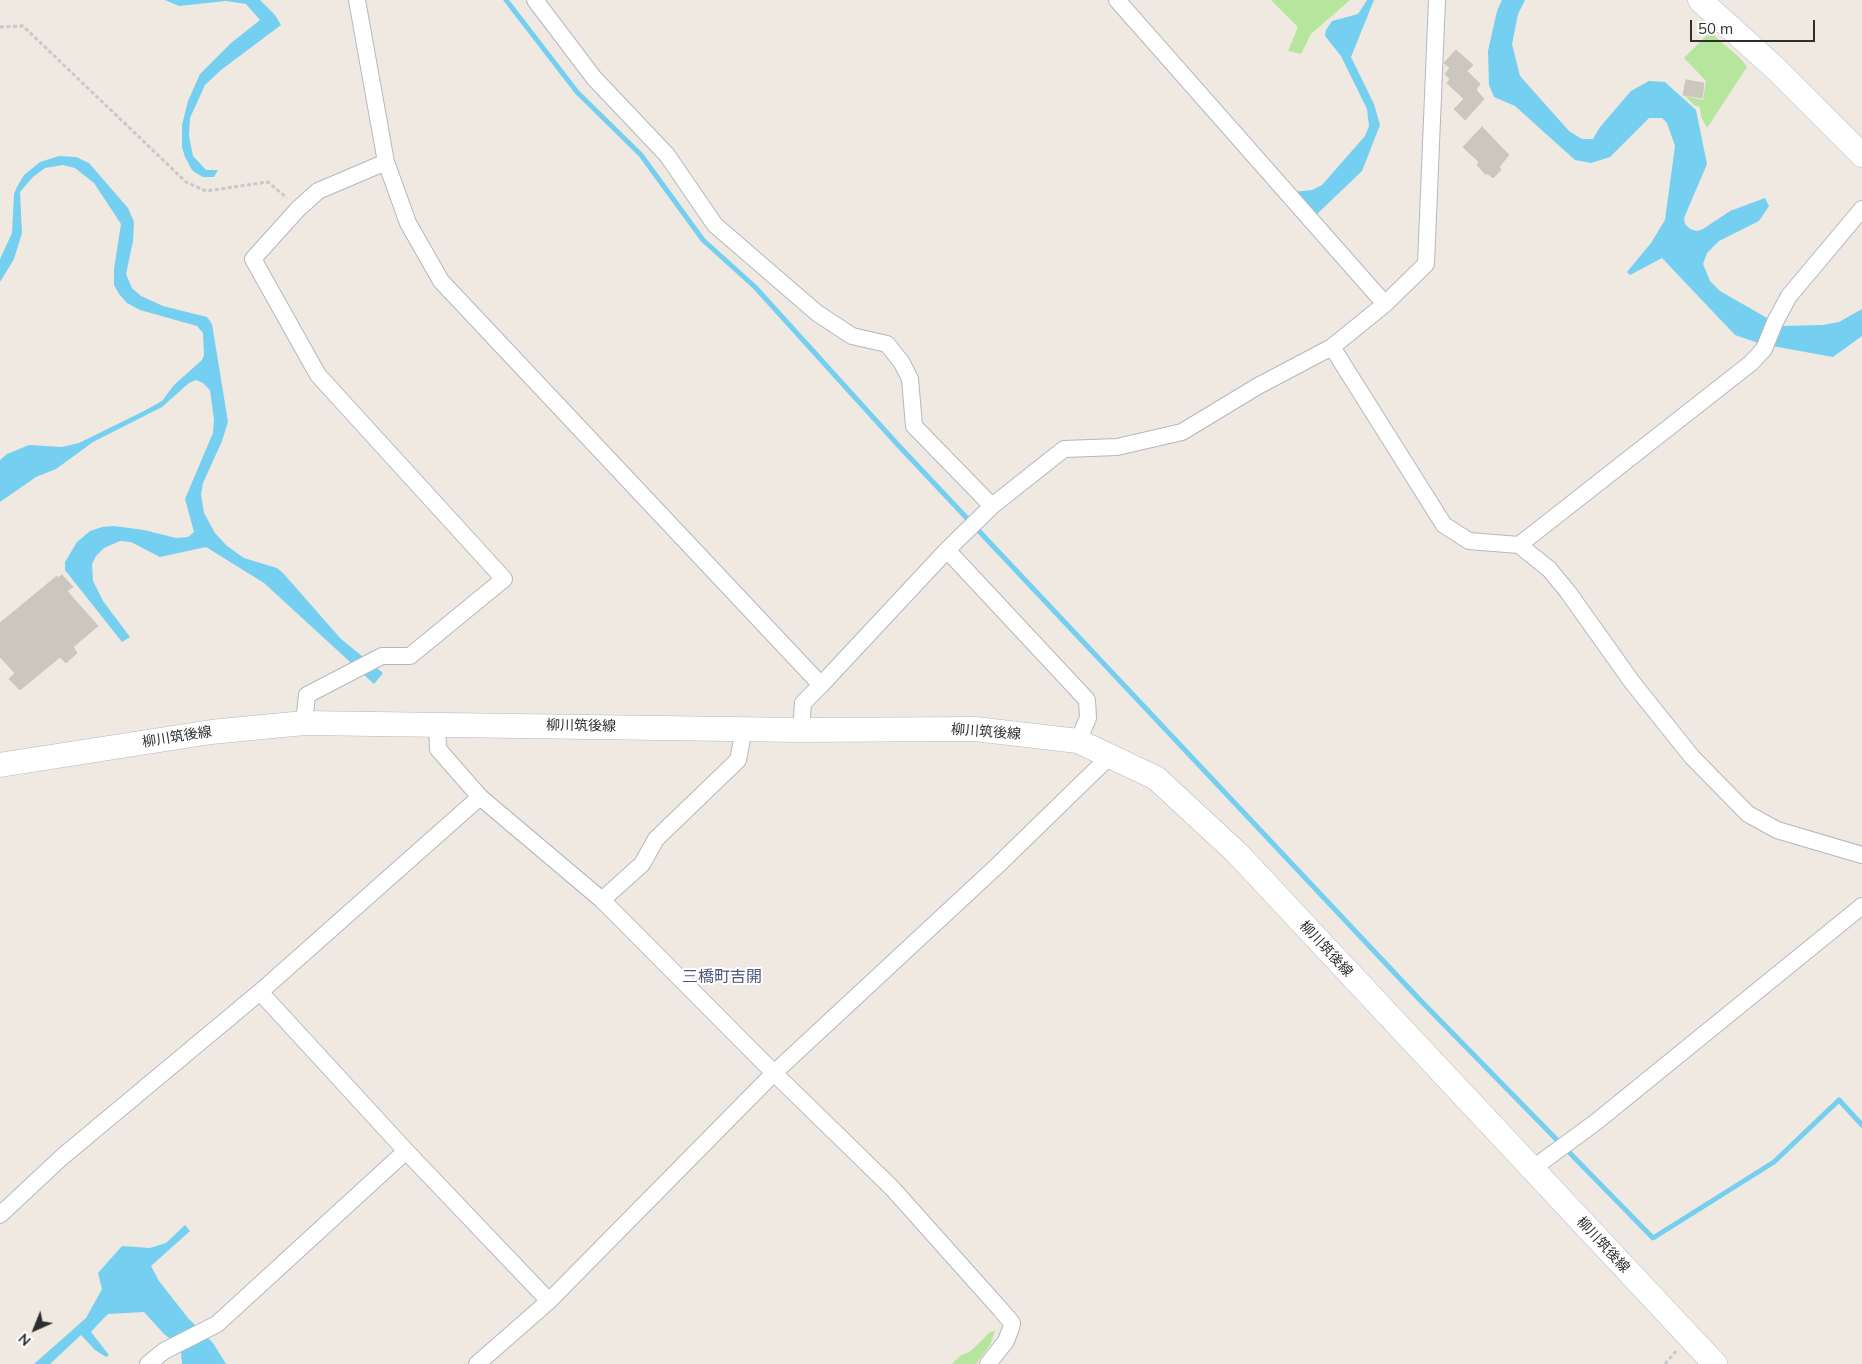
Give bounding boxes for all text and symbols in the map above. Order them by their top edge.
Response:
scale bar [1692,10,1817,42]
text: 50 m [1698,19,1733,38]
street label: 柳川筑後線 [546,717,616,735]
street label: 柳川筑後線 [950,721,1022,743]
street label: 柳川筑後線 [141,723,213,751]
street label: 柳川筑後線 [1296,918,1356,980]
district label: 三橋町吉開 [682,967,762,987]
street label: 柳川筑後線 [1573,1214,1633,1276]
north arrow [10,1304,60,1354]
text: N [15,1330,35,1350]

